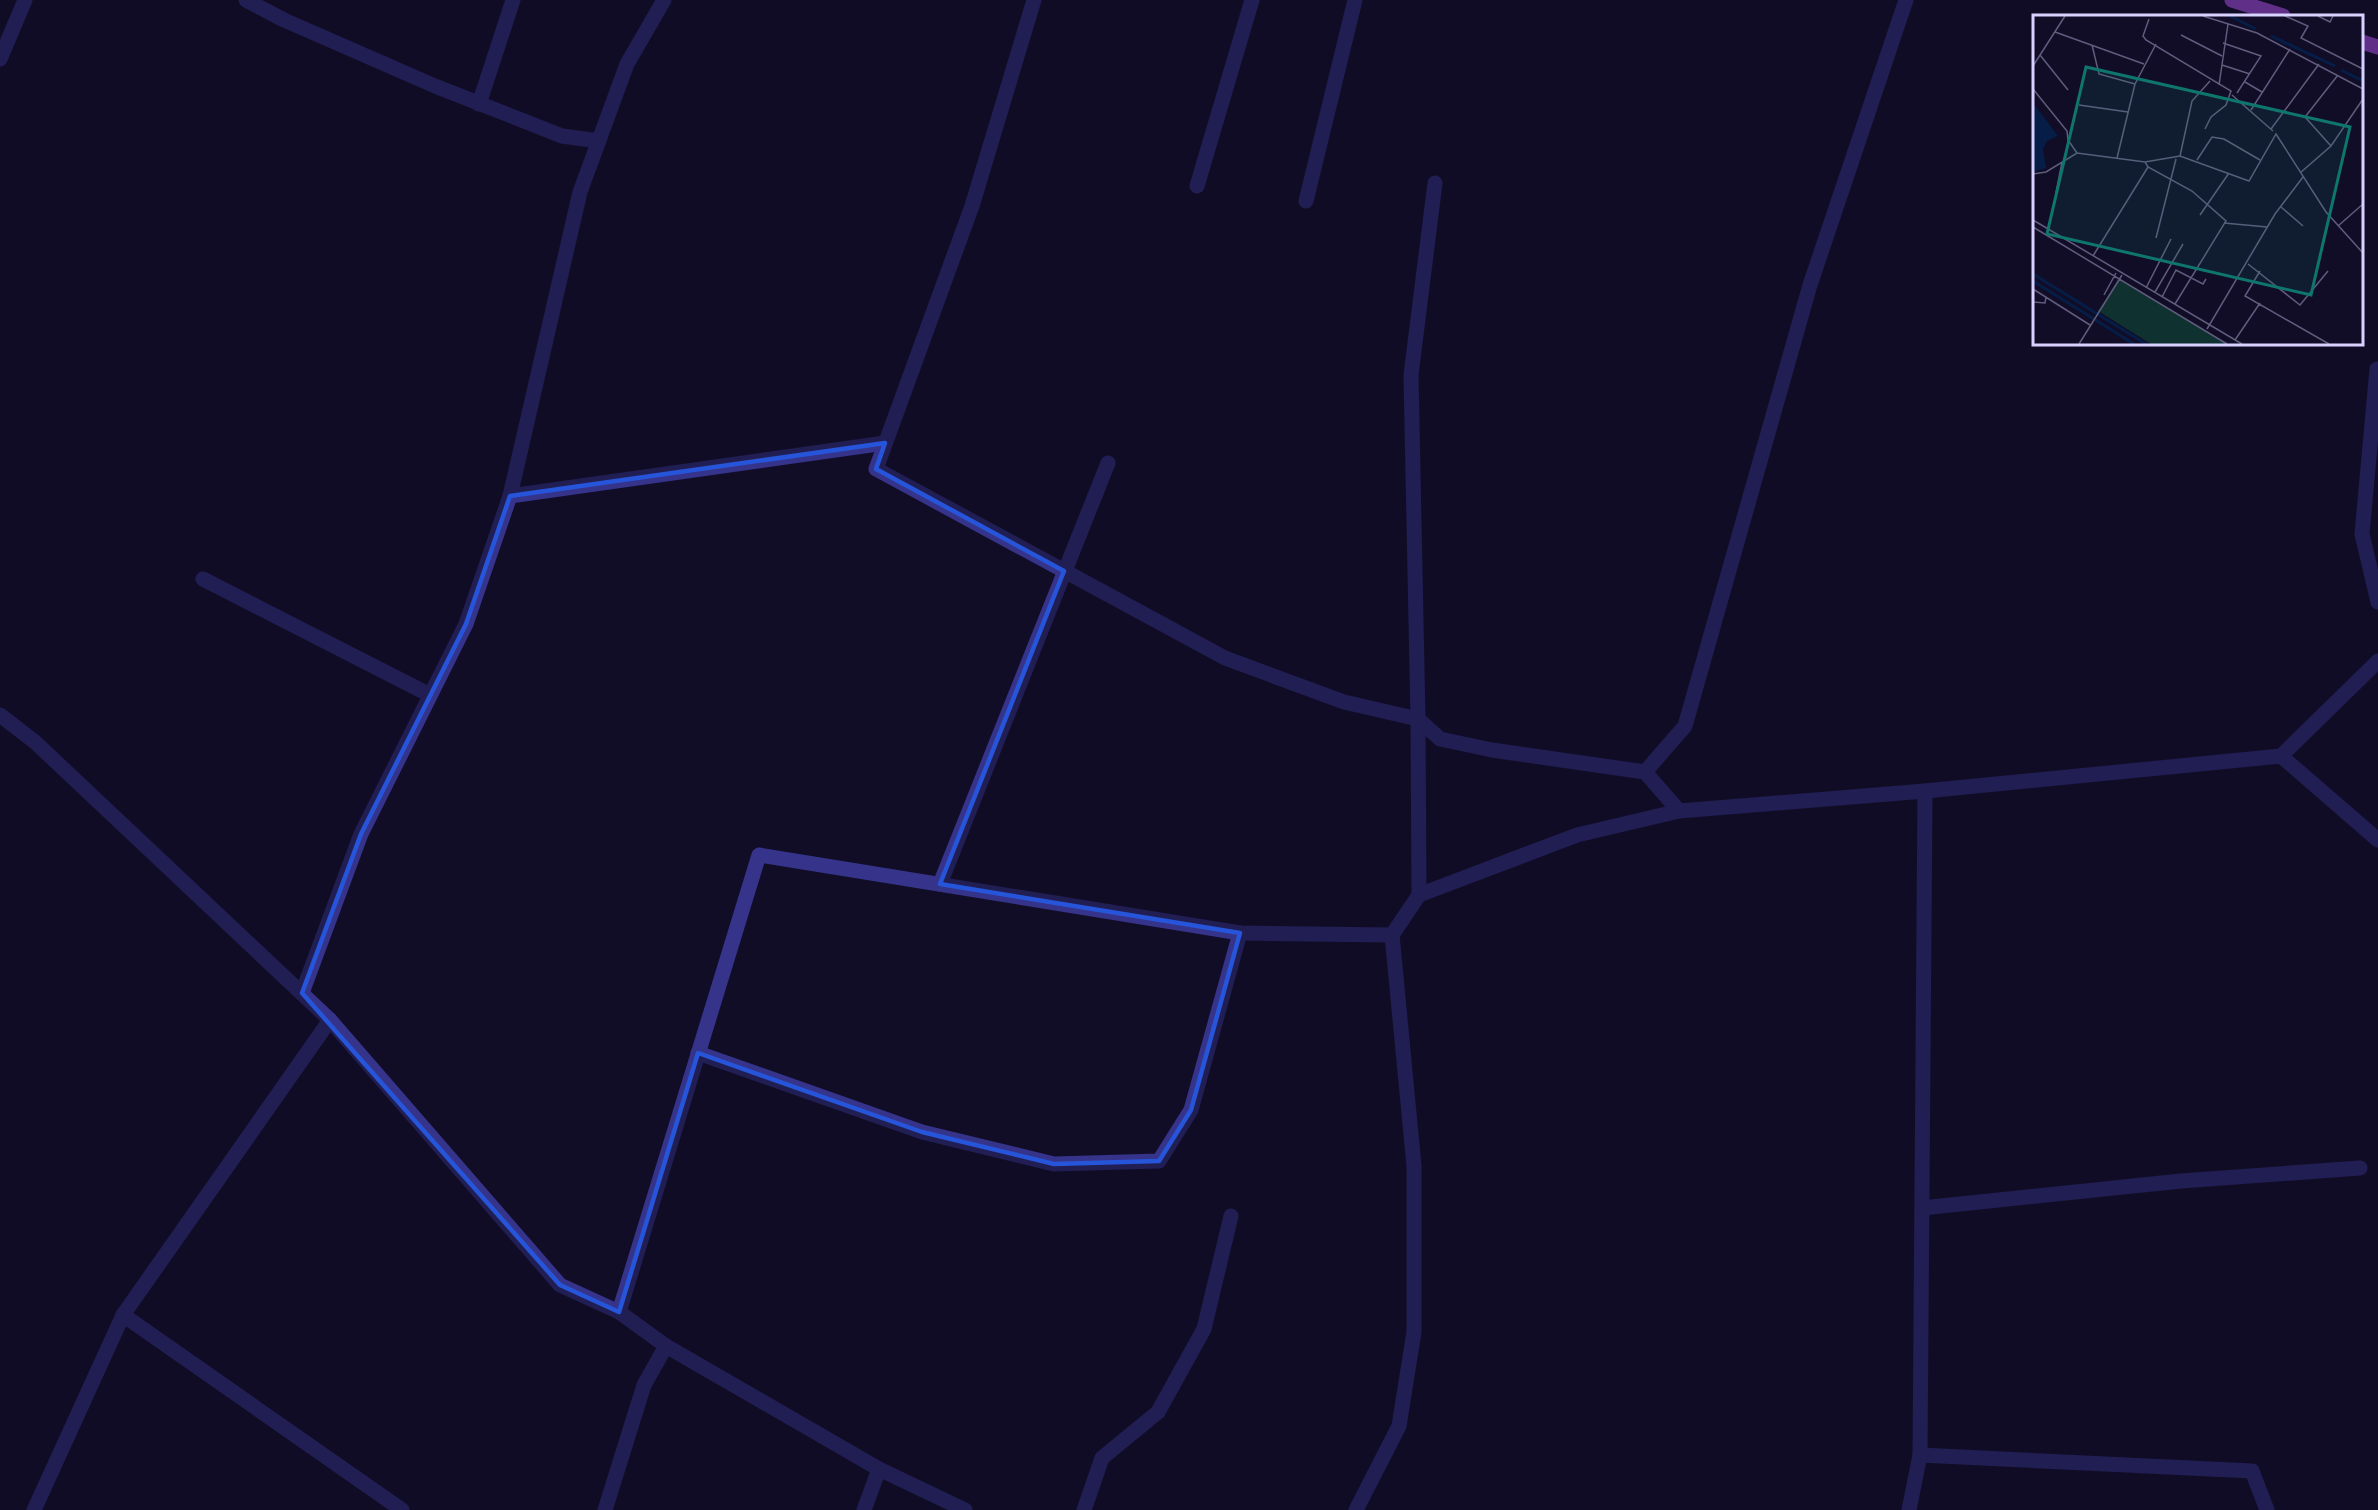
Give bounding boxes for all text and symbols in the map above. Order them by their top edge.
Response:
inset map [2033,15,2363,345]

